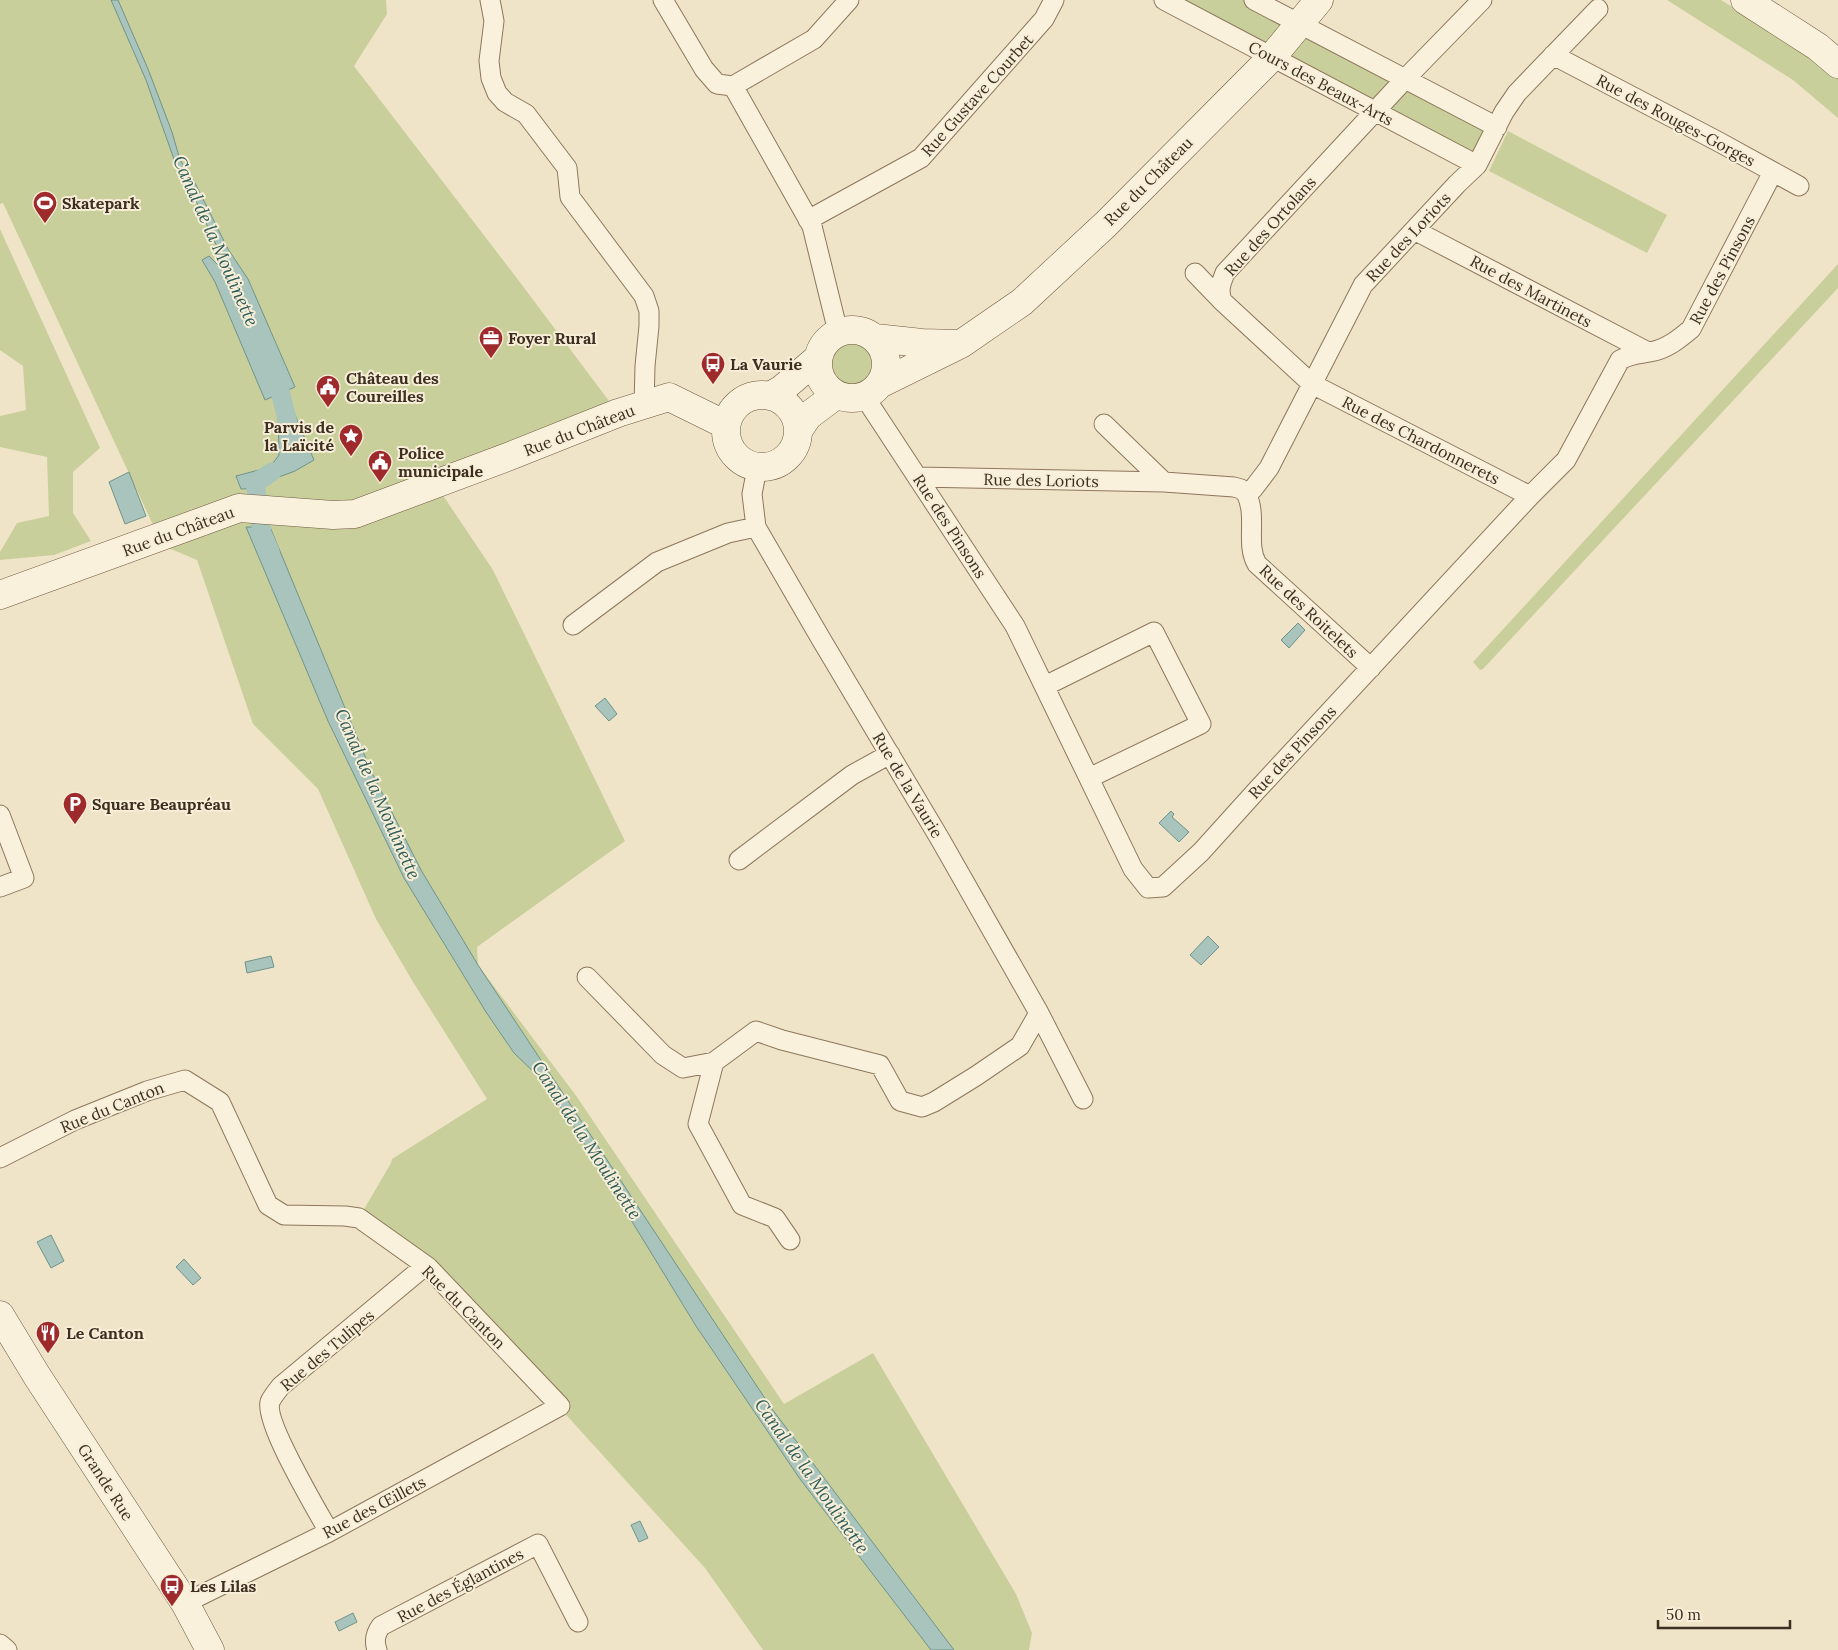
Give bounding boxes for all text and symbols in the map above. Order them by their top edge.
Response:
street label: Rue Gustave Courbet [917,29,1038,160]
street label: Cours des Beaux-Arts [1245,36,1397,130]
street label: Rue des Rouges-Gorges [1593,70,1759,170]
street label: Rue du Château [1099,132,1197,230]
water label: Canal de la Moulinette [168,152,264,330]
street label: Rue des Ortolans [1220,172,1320,280]
street label: Rue des Loriots [1361,188,1455,286]
sports icon: Skatepark [32,190,58,224]
place label: Skatepark [62,193,140,213]
street label: Rue des Pinsons [1685,212,1759,328]
street label: Rue des Martinets [1467,251,1595,331]
office icon: Foyer Rural [478,325,504,359]
place label: Foyer Rural [508,328,596,348]
bus stop icon: La Vaurie [700,351,726,385]
place label: La Vaurie [730,354,802,374]
place label: Château des Coureilles [346,368,439,406]
public building icon: Château des Coureilles [315,374,341,408]
street label: Rue des Chardonnerets [1339,392,1503,488]
street label: Rue du Château [521,399,638,460]
place label: Parvis de la Laïcité [264,417,334,455]
place icon: Parvis de la Laïcité [338,423,364,457]
place label: Police municipale [398,443,483,481]
public building icon: Police municipale [367,449,393,483]
street label: Rue des Loriots [983,469,1099,491]
street label: Rue des Pinsons [909,470,991,582]
street label: Rue du Château [119,501,237,560]
street label: Rue des Roitelets [1255,560,1363,662]
street label: Rue des Pinsons [1244,701,1340,803]
water label: Canal de la Moulinette [330,705,426,883]
street label: Rue de la Vaurie [869,729,948,842]
parking icon: Square Beaupréau [62,791,88,825]
place label: Square Beaupréau [92,794,231,814]
water label: Canal de la Moulinette [527,1056,647,1224]
street label: Rue du Canton [57,1077,167,1137]
street label: Rue du Canton [418,1261,510,1353]
street label: Rue des Tulipes [276,1305,378,1395]
restaurant icon: Le Canton [35,1320,61,1354]
place label: Le Canton [66,1323,144,1343]
water label: Canal de la Moulinette [750,1394,874,1558]
street label: Grande Rue [74,1440,138,1524]
street label: Rue des Œillets [319,1471,429,1543]
street label: Rue des Églantines [393,1543,527,1627]
bus stop icon: Les Lilas [159,1573,185,1607]
place label: Les Lilas [190,1576,257,1596]
scale bar [1658,1598,1790,1630]
text: 50 m [1666,1605,1701,1624]

